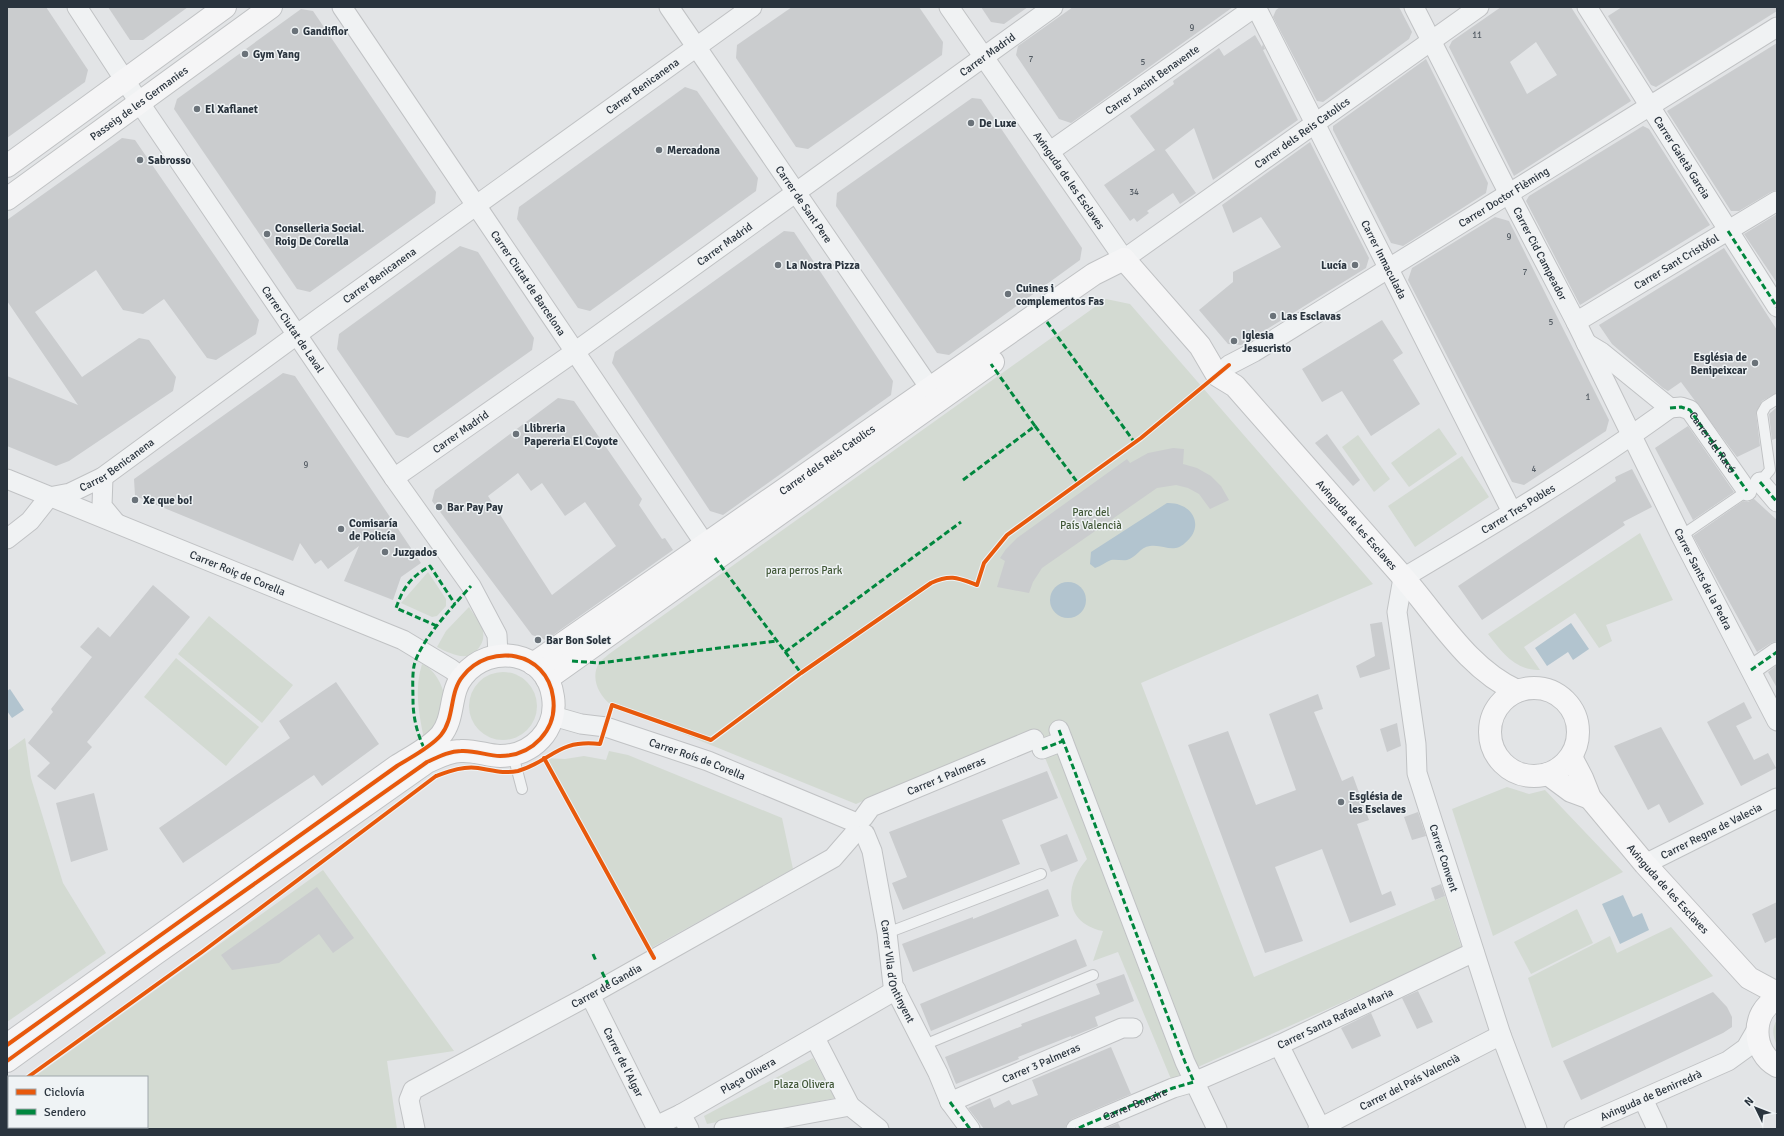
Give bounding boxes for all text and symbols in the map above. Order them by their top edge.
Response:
house number: 9 [1190,23,1195,34]
place label: Gandiflor [303,25,349,38]
marker: Gandiflor [290,26,300,36]
street label: Carrer Madrid [957,30,1018,79]
house number: 11 [1472,30,1482,41]
street label: Carrer Jacint Benavente [1103,42,1202,117]
place label: Gym Yang [253,48,300,61]
marker: Gym Yang [240,49,250,59]
house number: 7 [1029,54,1034,65]
street label: Carrer Benicanena [603,55,682,117]
house number: 5 [1141,57,1146,68]
street label: Passeig de les Germanies [88,63,191,143]
street label: Carrer dels Reis Catolics [1252,95,1353,171]
place label: El Xaflanet [205,103,258,116]
marker: El Xaflanet [192,104,202,114]
street label: Carrer Gaietà Garcia [1651,114,1713,202]
place label: De Luxe [979,117,1017,130]
marker: De Luxe [966,118,976,128]
street label: Avinguda de les Esclaves [1031,129,1107,232]
place label: Mercadona [667,144,720,157]
marker: Mercadona [654,145,664,155]
place label: Sabrosso [148,154,191,167]
marker: Sabrosso [135,155,145,165]
street label: Carrer de Sant Pere [773,163,835,246]
street label: Carrer Doctor Flèming [1456,164,1552,230]
house number: 34 [1129,187,1139,198]
street label: Carrer Cid Campeador [1510,205,1569,303]
street label: Carrer Inmaculada [1358,218,1409,302]
street label: Carrer Madrid [694,220,755,269]
place label: Conselleria Social. Roig De Corella [275,222,365,248]
street label: Carrer Ciutat de Barcelona [488,228,568,339]
marker: Conselleria Social. Roig De Corella [262,229,272,239]
house number: 9 [1507,232,1512,243]
street label: Carrer Sant Cristòfol [1632,232,1721,293]
street label: Carrer Benicanena [340,245,419,306]
place label: La Nostra Pizza [786,259,860,272]
place label: Lucía [1321,259,1347,272]
marker: La Nostra Pizza [773,260,783,270]
marker: Lucía [1350,260,1360,270]
house number: 7 [1523,267,1528,278]
place label: Cuines i complementos Fas [1016,282,1104,308]
street label: Carrer Ciutat de Laval [259,284,327,375]
marker: Cuines i complementos Fas [1003,289,1013,299]
place label: Las Esclavas [1281,310,1341,323]
marker: Las Esclavas [1268,311,1278,321]
house number: 5 [1549,317,1554,328]
place label: Iglesia Jesucristo [1242,329,1292,355]
marker: Iglesia Jesucristo [1229,336,1239,346]
place label: Església de Benipeixcar [1690,351,1748,377]
marker: Església de Benipeixcar [1750,358,1760,368]
house number: 1 [1586,392,1591,403]
street label: Carrer Madrid [430,408,491,456]
street label: Carrer del Racó [1686,409,1738,476]
place label: Llibreria Papereria El Coyote [524,422,618,448]
street label: Carrer dels Reis Catolics [777,422,878,498]
marker: Llibreria Papereria El Coyote [511,429,521,439]
street label: Carrer Benicanena [77,435,157,494]
house number: 9 [304,460,309,471]
house number: 4 [1532,464,1537,475]
street label: Avinguda de les Esclaves [1313,477,1400,573]
street label: Carrer Tres Pobles [1479,481,1558,537]
place label: Xe que bo! [143,494,192,507]
marker: Xe que bo! [130,495,140,505]
place label: Bar Pay Pay [447,501,504,514]
marker: Bar Pay Pay [434,502,444,512]
park label: Parc del País Valencià [1060,506,1122,532]
place label: Comisaría de Policía [349,517,398,543]
marker: Comisaría de Policía [336,524,346,534]
street label: Carrer Sants de la Pedra [1671,526,1735,633]
place label: Juzgados [393,546,437,559]
marker: Juzgados [380,547,390,557]
street label: Carrer Roiç de Corella [188,548,288,599]
park label: para perros Park [766,564,843,577]
place label: Bar Bon Solet [546,634,611,647]
marker: Bar Bon Solet [533,635,543,645]
street label: Carrer Roís de Corella [647,736,748,783]
street label: Carrer 1 Palmeras [905,754,988,798]
place label: Església de les Esclaves [1349,790,1406,816]
marker: Església de les Esclaves [1336,797,1346,807]
street label: Carrer Regne de Valecia [1659,800,1765,862]
street label: Carrer Convent [1426,823,1461,894]
street label: Avinguda de les Esclaves [1624,842,1711,937]
street label: Carrer Vila d'Ontinyent [878,919,917,1025]
street label: Carrer de Gandia [569,961,644,1011]
street label: Carrer Santa Rafaela Maria [1275,985,1396,1052]
street label: Carrer de l'Algar [600,1025,646,1099]
street label: Carrer 3 Palmeras [1000,1041,1082,1086]
street label: Carrer del País Valencià [1358,1051,1463,1114]
street label: Plaça Olivera [718,1055,778,1097]
street label: Avinguda de Benirredrà [1598,1067,1704,1124]
legend [8,1076,148,1128]
park label: Plaza Olivera [773,1078,835,1091]
text: Ciclovía [44,1085,85,1100]
street label: Carrer Bonaire [1101,1085,1169,1124]
north arrow [1736,1088,1776,1128]
text: N [1742,1094,1756,1109]
text: Sendero [44,1105,86,1120]

